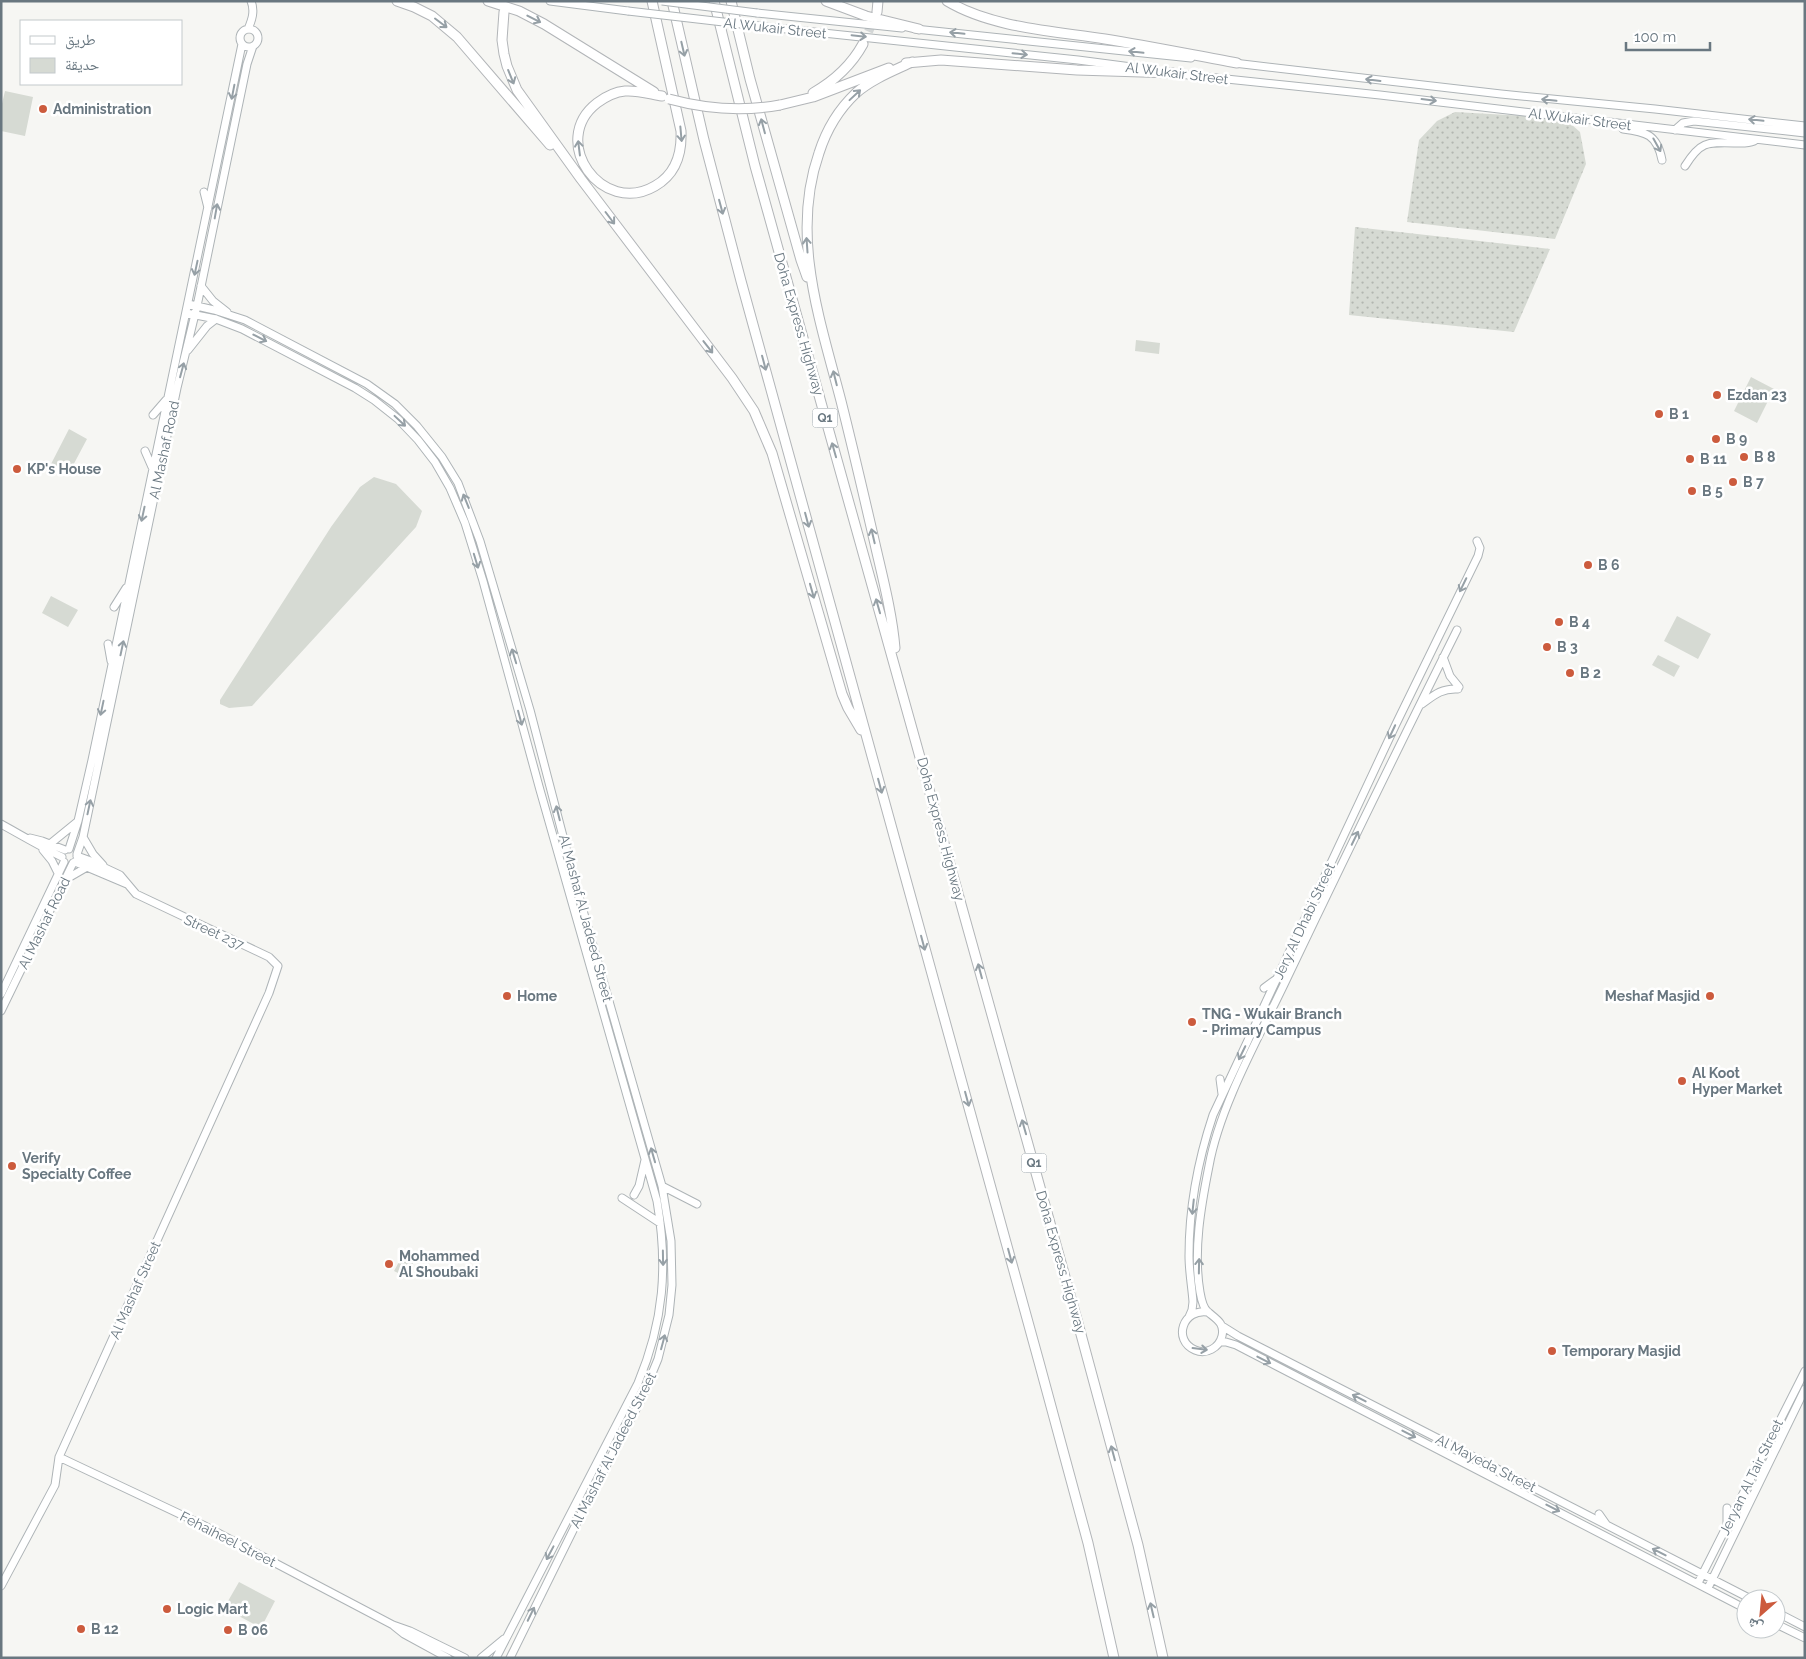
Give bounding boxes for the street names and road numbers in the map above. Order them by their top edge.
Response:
street label: Al Wukair Street [723,15,828,41]
street label: Al Wukair Street [1125,59,1230,87]
street label: Al Wukair Street [1528,105,1633,133]
street label: Doha Express Highway [771,251,827,398]
street label: Al Mashaf Road [146,399,182,501]
road number: Q1 [812,408,838,428]
street label: Doha Express Highway [914,755,968,903]
street label: Al Mashaf Al Jadeed Street [556,833,616,1004]
street label: Jery Al Dhabi Street [1270,860,1338,982]
street label: Al Mashaf Road [15,874,73,972]
street label: Street 237 [181,911,247,953]
road number: Q1 [1022,1154,1046,1172]
street label: Doha Express Highway [1033,1189,1089,1336]
street label: Al Mashaf Street [106,1238,164,1341]
street label: Al Mashaf Al Jadeed Street [567,1369,659,1531]
street label: Jeryan Al Tair Street [1716,1416,1786,1537]
street label: Al Mayeda Street [1433,1431,1539,1495]
street label: Fehaiheel Street [177,1508,279,1570]

